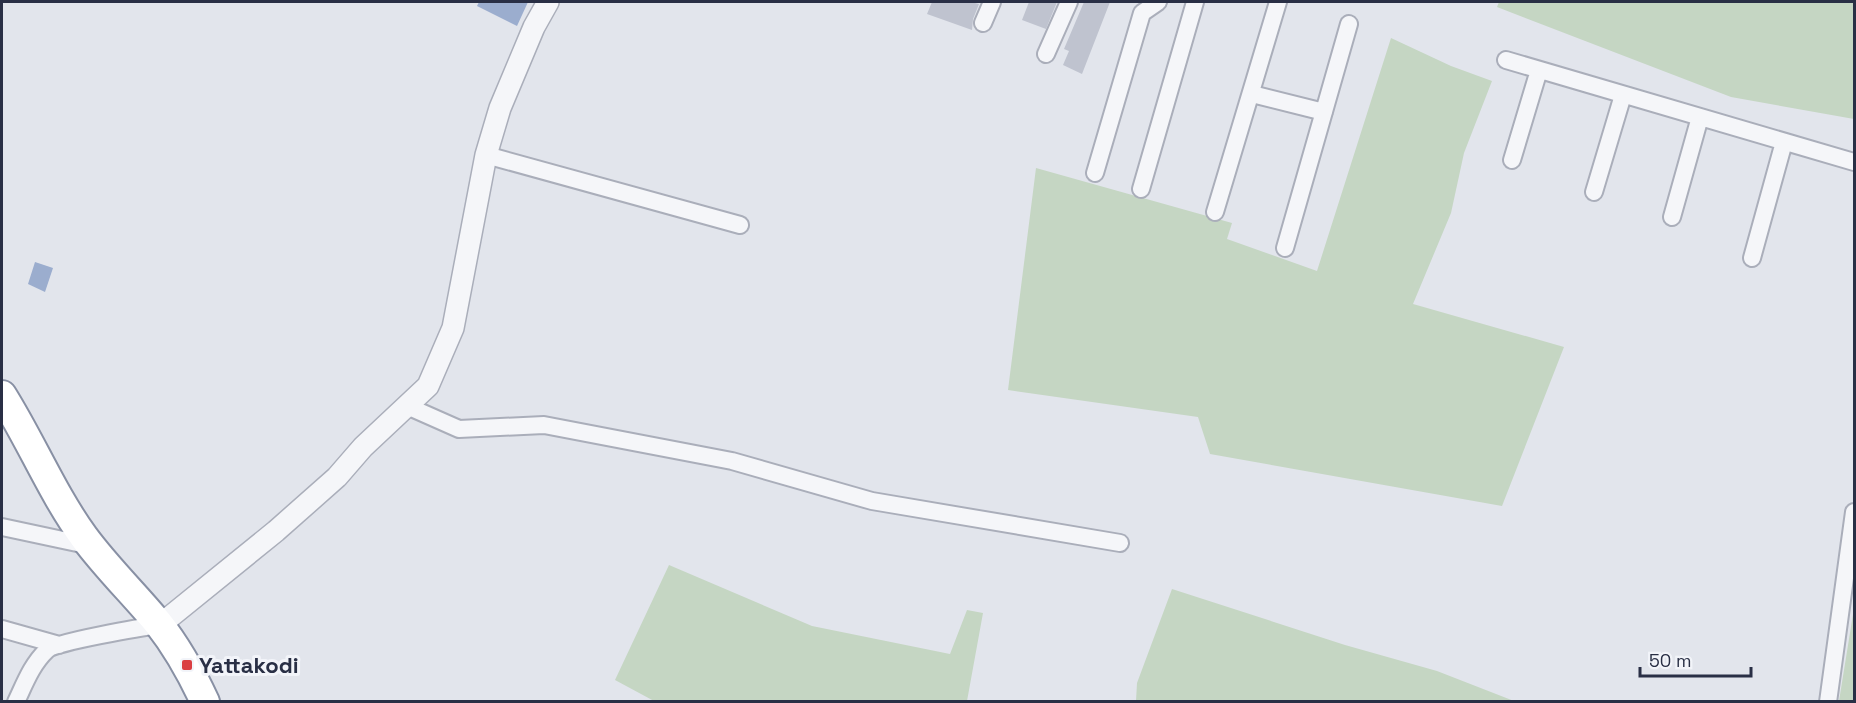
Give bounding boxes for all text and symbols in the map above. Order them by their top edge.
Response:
scale bar [1640,640,1751,678]
text: 50 m [1649,649,1691,672]
place label: Yattakodi [199,651,299,679]
marker: Yattakodi [180,658,194,672]

